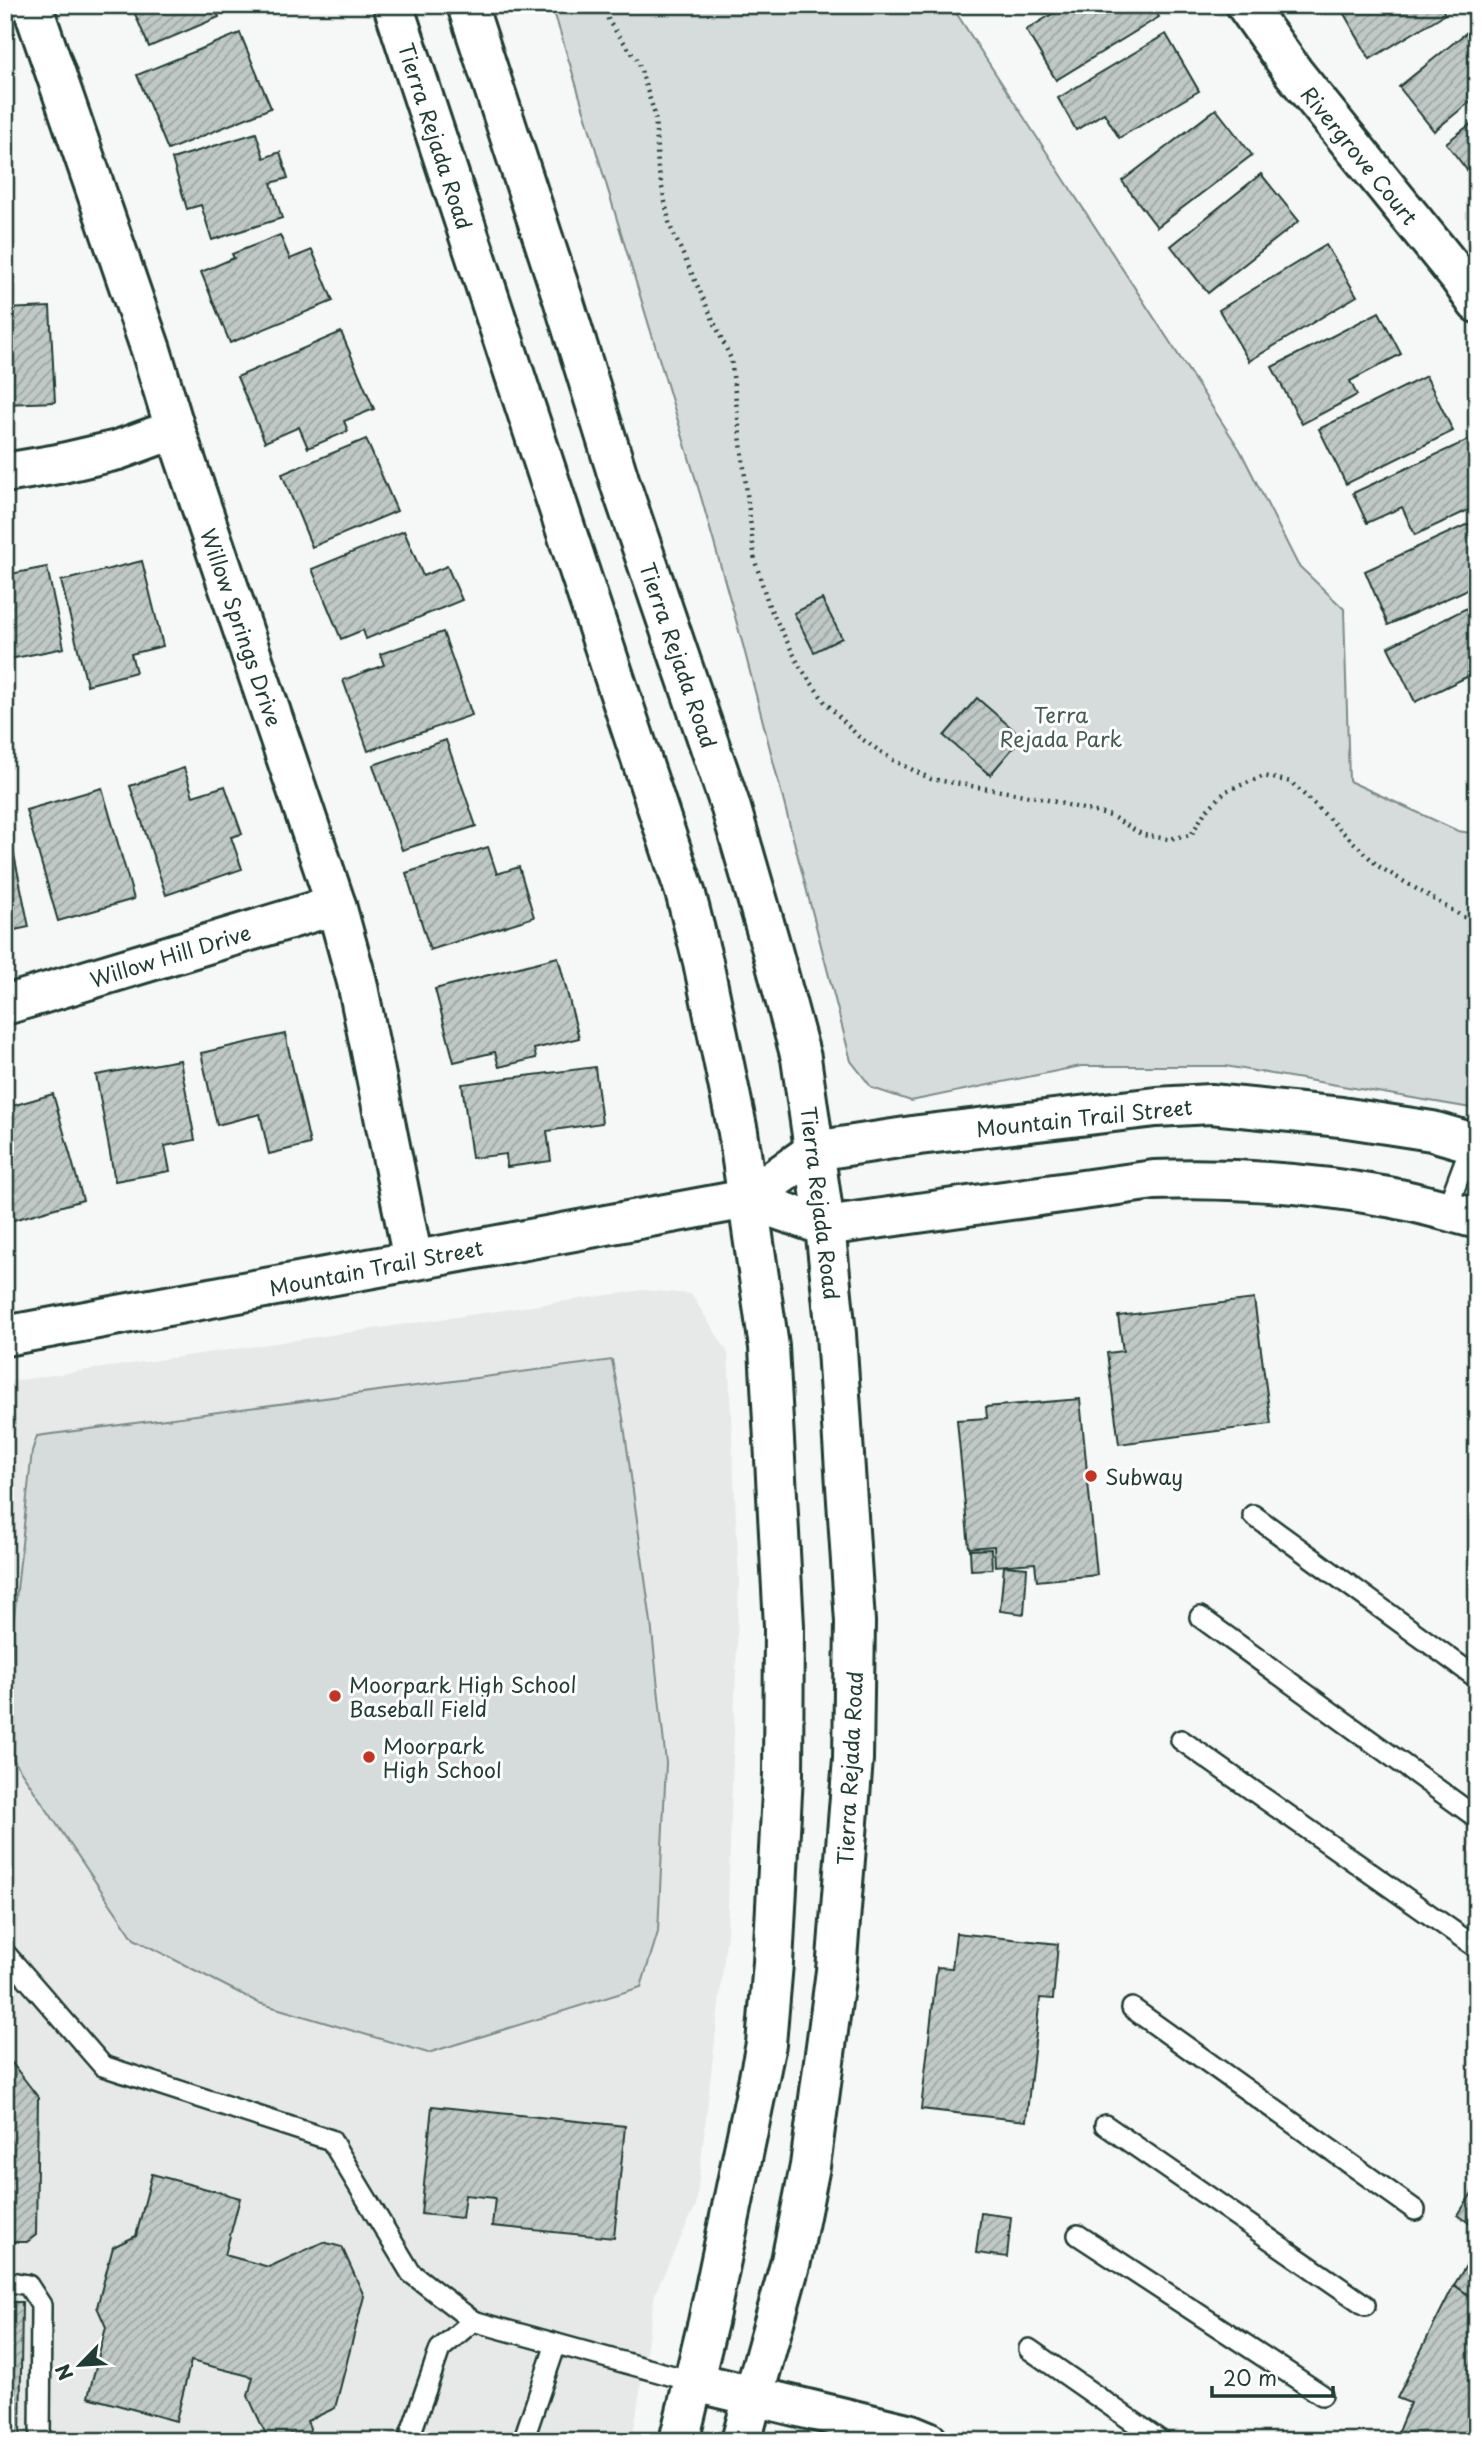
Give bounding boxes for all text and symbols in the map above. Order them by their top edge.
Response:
street label: Tierra Rejada Road [391,39,481,233]
street label: Rivergrove Court [1294,79,1426,231]
street label: Willow Springs Drive [193,523,291,731]
street label: Tierra Rejada Road [632,558,726,752]
park label: Terra Rejada Park [1000,698,1123,754]
street label: Willow Hill Drive [86,915,254,995]
street label: Mountain Trail Street [974,1090,1194,1144]
street label: Tierra Rejada Road [793,1105,849,1301]
street label: Mountain Trail Street [266,1231,486,1303]
place label: Subway [1105,1460,1183,1492]
marker: Subway [1083,1468,1099,1484]
place label: Moorpark High School Baseball Field [349,1668,577,1724]
street label: Tierra Rejada Road [828,1670,870,1866]
marker: Moorpark High School Baseball Field [327,1688,343,1704]
place label: Moorpark High School [383,1729,502,1785]
marker: Moorpark High School [361,1749,377,1765]
north arrow [46,2330,116,2400]
scale bar [1212,2355,1333,2399]
text: N [48,2360,80,2385]
text: 20 m [1223,2361,1277,2393]

